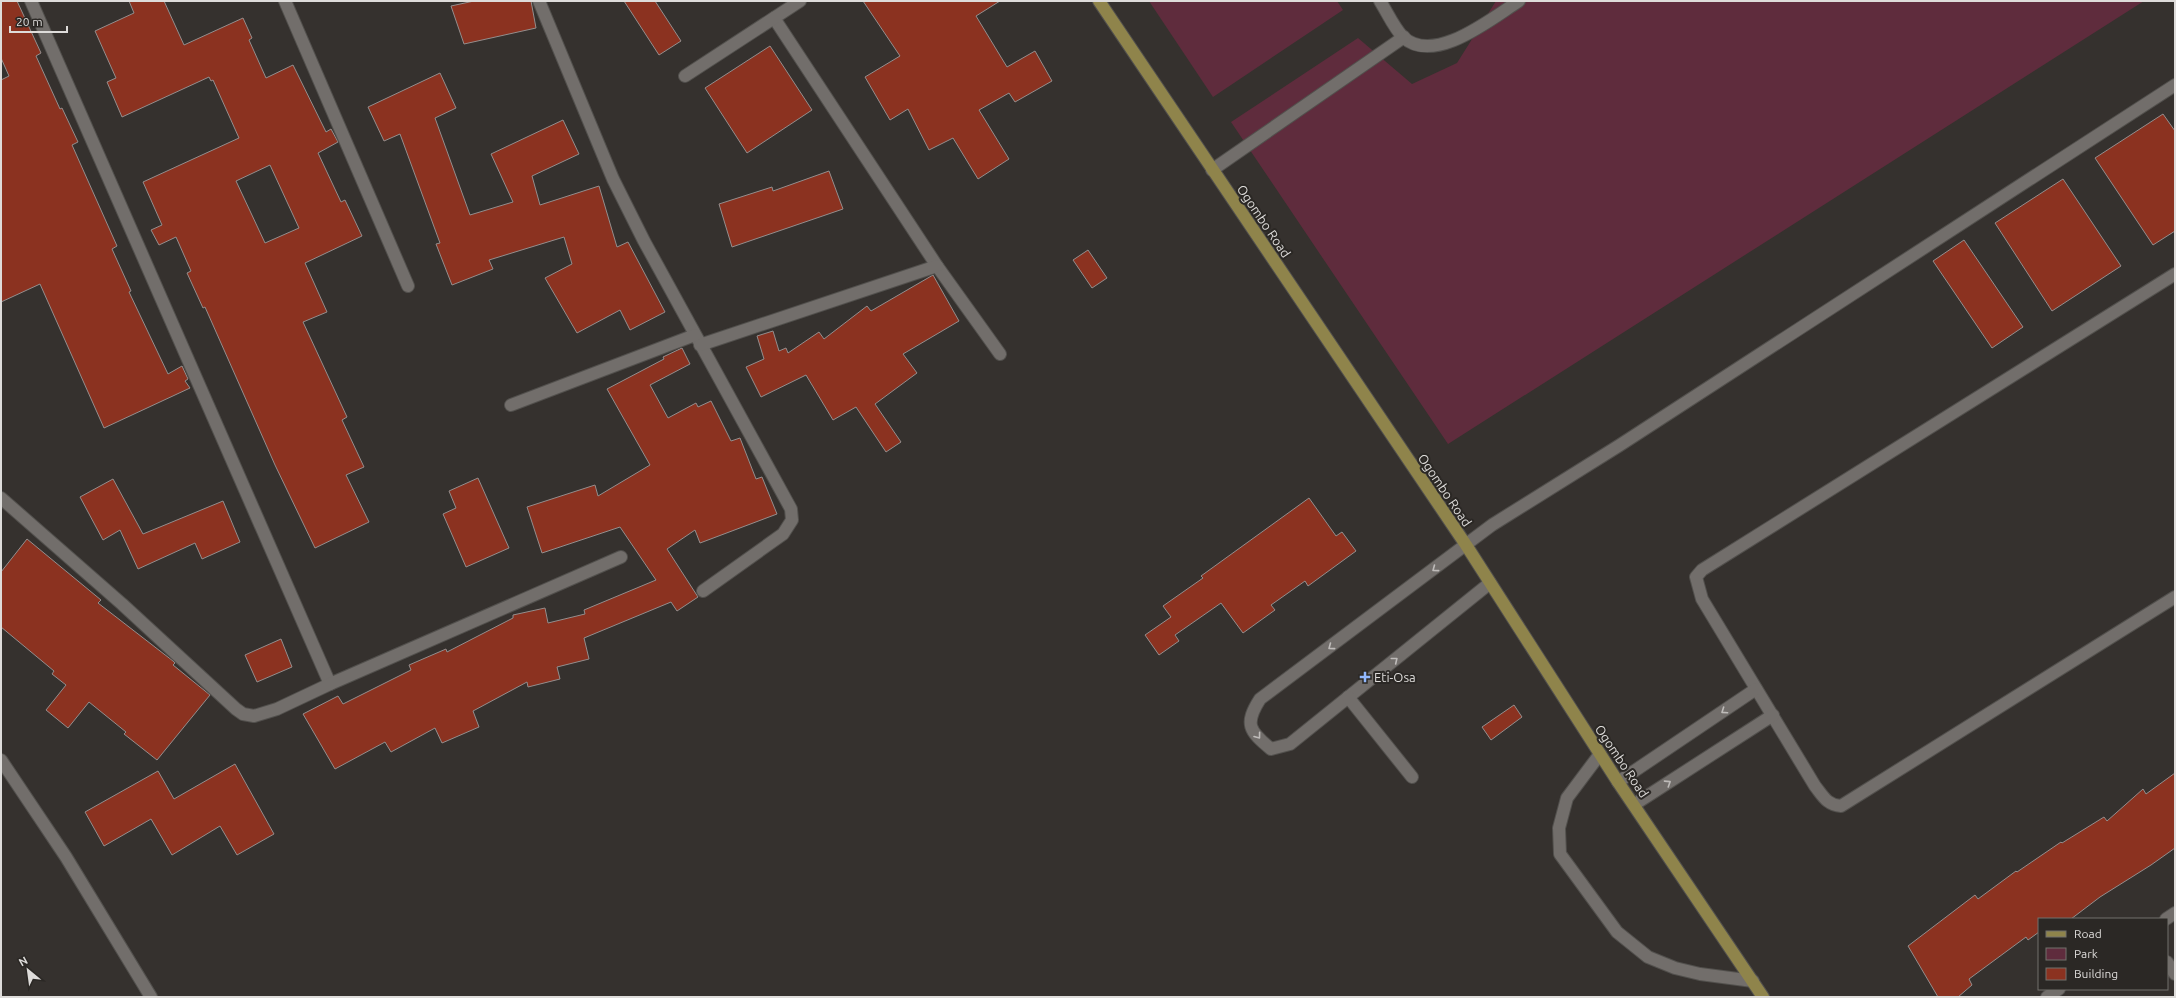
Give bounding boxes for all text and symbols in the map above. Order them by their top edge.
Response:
scale bar [10,8,67,34]
text: 20 m [16,15,43,28]
street label: Ogombo Road [1235,182,1293,260]
street label: Ogombo Road [1416,451,1474,529]
one-way arrow [1432,564,1439,571]
one-way arrow [1328,642,1335,649]
one-way arrow [1390,658,1397,665]
place label: Eti-Osa [1374,670,1416,684]
marker: Eti-Osa [1359,671,1371,683]
one-way arrow [1721,706,1728,714]
street label: Ogombo Road [1593,722,1651,800]
one-way arrow [1253,731,1260,738]
one-way arrow [1664,780,1671,788]
legend [2038,918,2168,990]
text: Road [2074,927,2102,940]
text: Park [2074,947,2098,960]
north arrow [8,950,48,990]
text: N [17,954,30,968]
text: Building [2074,967,2118,980]

